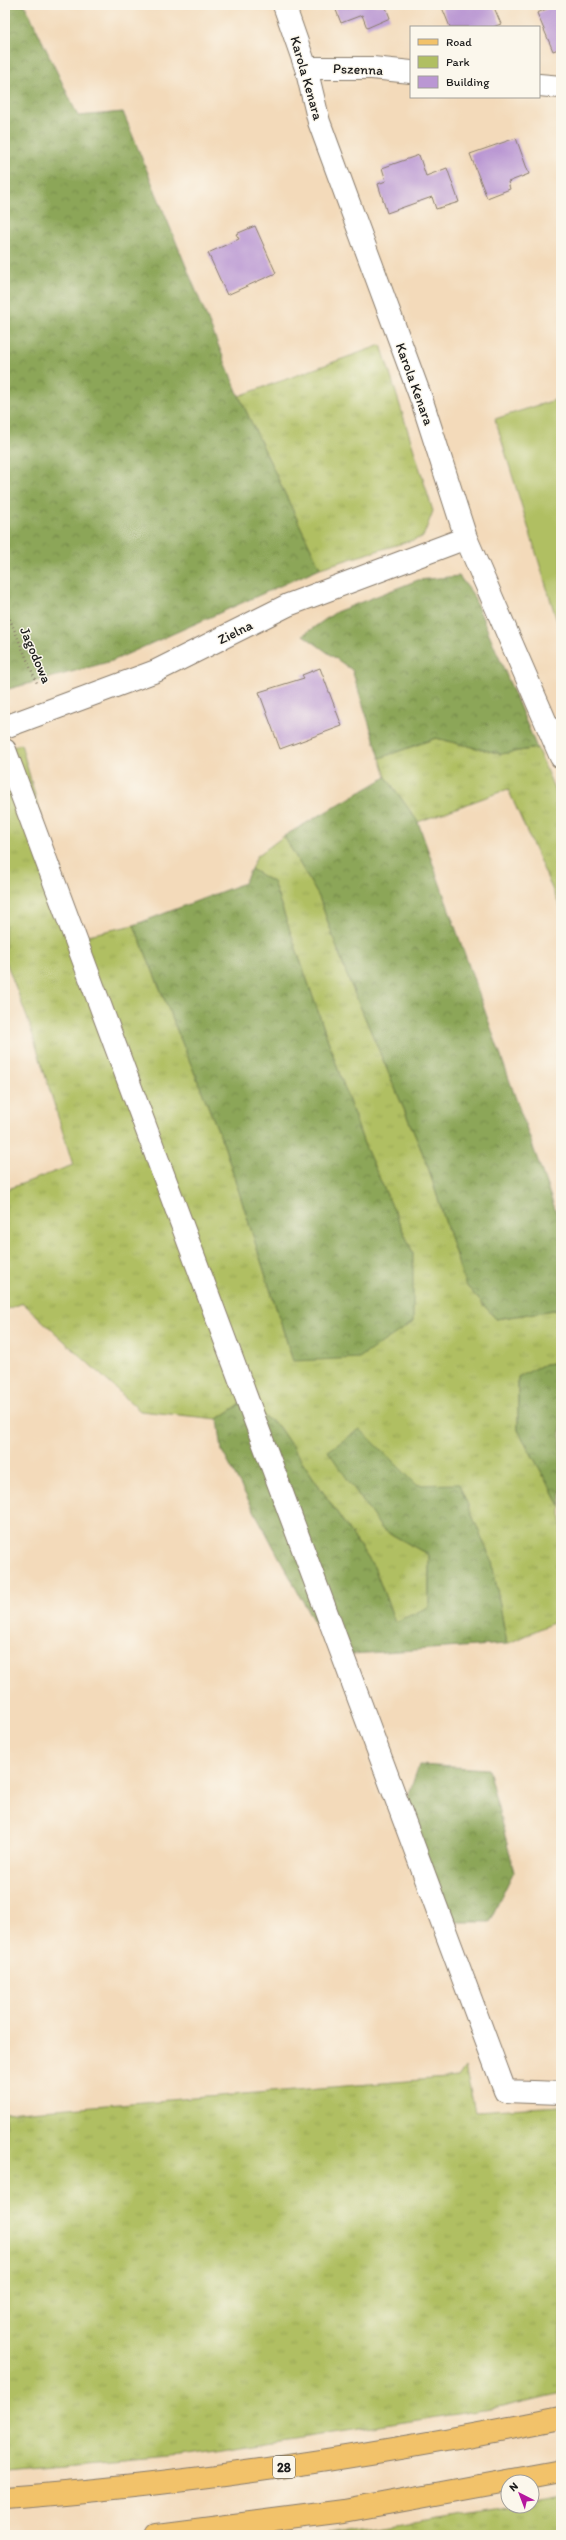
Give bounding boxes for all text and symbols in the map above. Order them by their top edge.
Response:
legend [410,26,540,98]
street label: Karola Kenara [286,34,327,123]
text: Road [446,35,472,49]
text: Park [446,55,470,69]
street label: Pszenna [333,60,383,79]
text: Building [446,75,490,89]
street label: Karola Kenara [392,341,438,428]
street label: Zielna [215,616,256,648]
street label: Jagodowa [16,624,55,687]
road number: 28 [273,2456,295,2478]
north arrow [500,2474,540,2514]
text: N [507,2480,521,2494]

